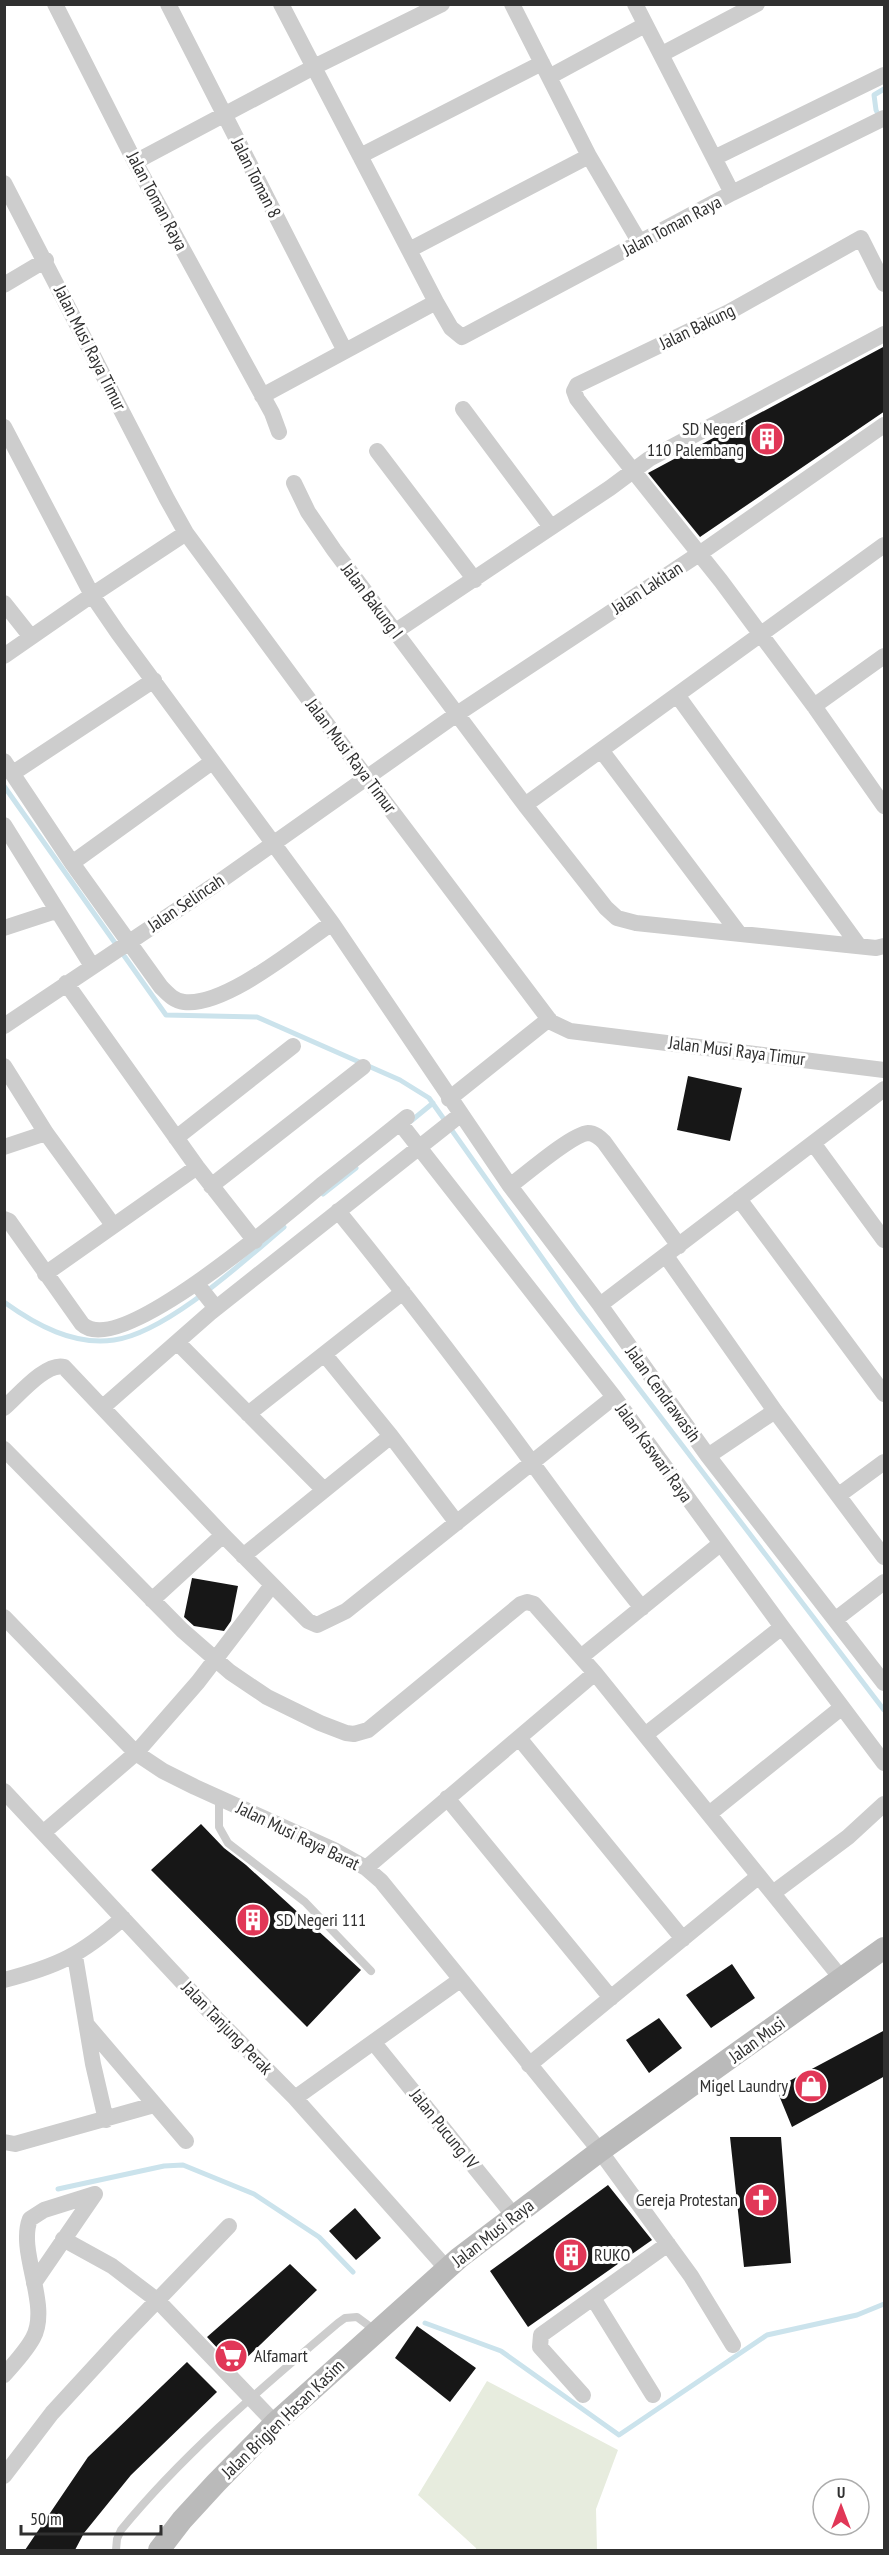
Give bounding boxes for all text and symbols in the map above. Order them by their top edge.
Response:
street label: Jalan Toman 8 [226,133,286,222]
street label: Jalan Toman Raya [121,147,193,254]
street label: Jalan Toman Raya [618,190,725,262]
street label: Jalan Musi Raya Timur [49,280,132,414]
street label: Jalan Bakung [655,299,738,355]
place label: SD Negeri 110 Palembang [647,417,744,461]
building icon: SD Negeri 110 Palembang [749,421,785,457]
street label: Jalan Lakitan [606,556,687,620]
street label: Jalan Bakung I [336,558,408,643]
street label: Jalan Musi Raya Timur [300,693,402,817]
street label: Jalan Selincah [142,869,228,937]
street label: Jalan Musi Raya Timur [667,1031,807,1070]
street label: Jalan Cendrawasih [620,1340,706,1446]
street label: Jalan Kaswari Raya [610,1398,698,1507]
street label: Jalan Musi Raya Barat [232,1795,364,1875]
building icon: SD Negeri 111 [235,1902,271,1938]
place label: SD Negeri 111 [276,1908,366,1931]
street label: Jalan Tanjung Perak [176,1975,278,2079]
street label: Jalan Musi [723,2012,789,2068]
shop icon: Migel Laundry [793,2068,829,2104]
place label: Migel Laundry [700,2074,788,2097]
street label: Jalan Pucung IV [405,2083,484,2174]
church icon: Gereja Protestan [743,2182,779,2218]
place label: Gereja Protestan [636,2188,738,2211]
street label: Jalan Musi Raya [446,2194,538,2272]
building icon: RUKO [553,2237,589,2273]
place label: RUKO [594,2243,631,2266]
supermarket icon: Alfamart [213,2338,249,2374]
place label: Alfamart [254,2344,308,2367]
street label: Jalan Brigjen Hasan Kasim [216,2354,349,2484]
north arrow [811,2477,871,2537]
text: U [837,2482,845,2502]
scale bar [21,2498,160,2536]
text: 50 m [30,2507,62,2530]

